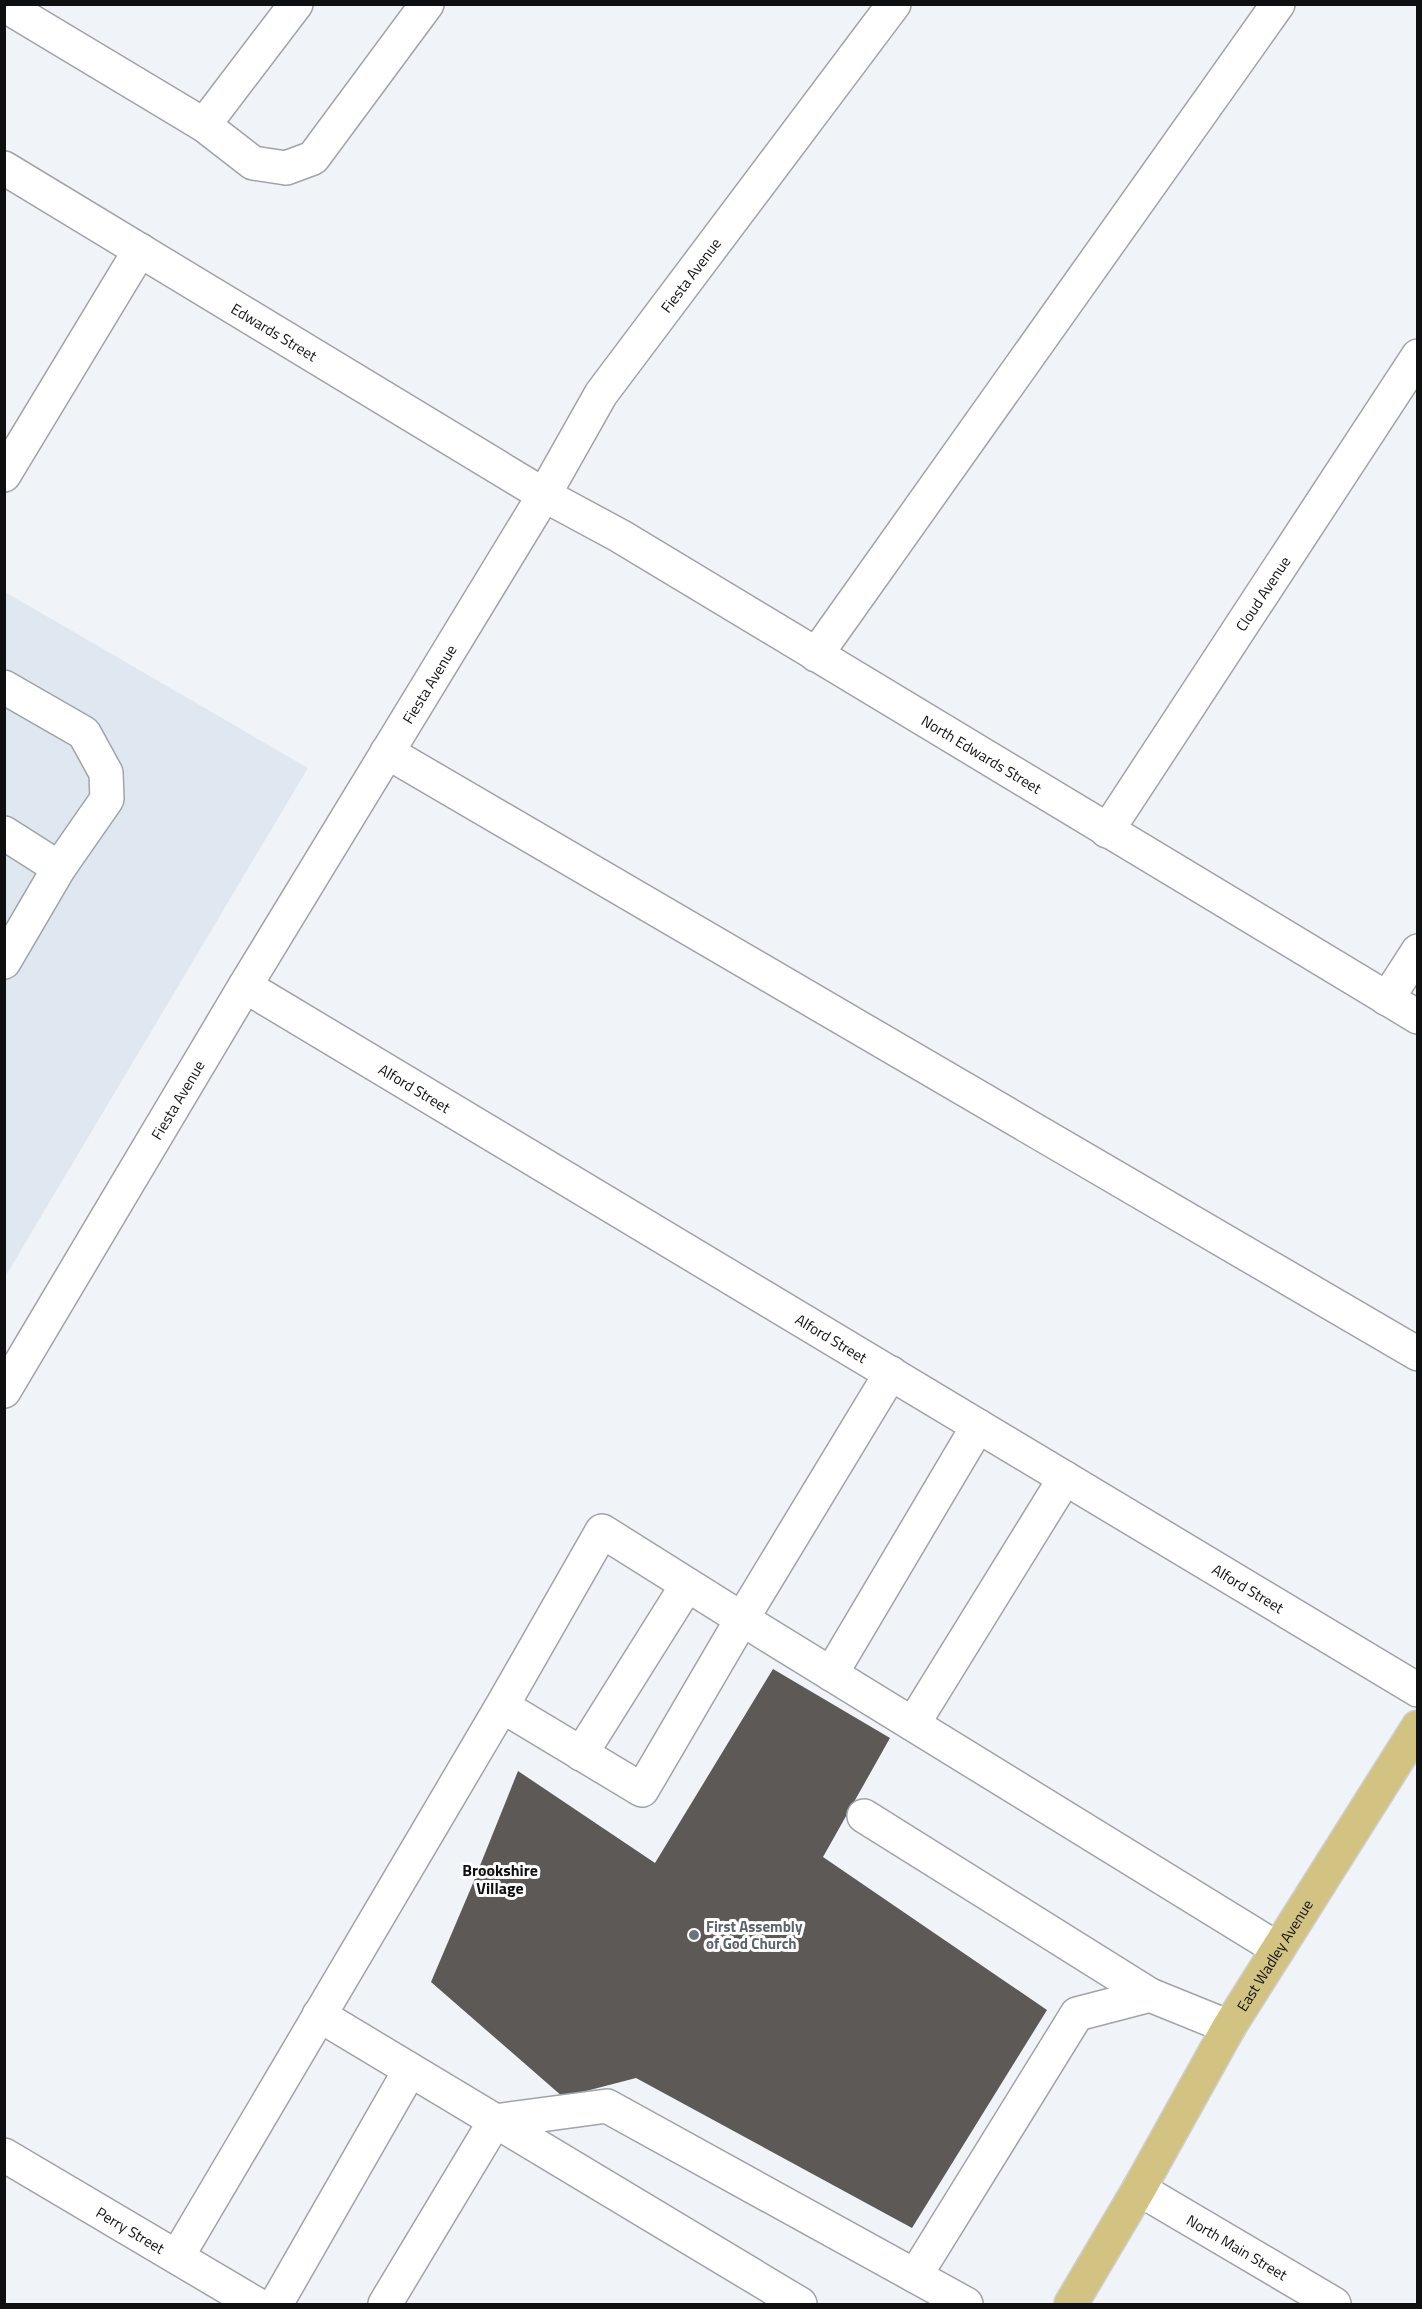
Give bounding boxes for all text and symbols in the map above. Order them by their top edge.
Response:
street label: Fiesta Avenue [655,233,726,317]
street label: Edwards Street [227,297,322,367]
street label: Cloud Avenue [1229,551,1296,636]
street label: Fiesta Avenue [396,640,462,728]
street label: North Edwards Street [917,709,1047,800]
street label: Fiesta Avenue [145,1056,210,1144]
street label: Alford Street [375,1057,456,1119]
street label: Alford Street [791,1308,872,1369]
street label: Alford Street [1208,1558,1289,1619]
district label: Brookshire Village [462,1858,538,1900]
street label: East Wadley Avenue [1230,1895,1318,2015]
place label: First Assembly of God Church [706,1915,803,1955]
marker: First Assembly of God Church [687,1928,701,1942]
street label: Perry Street [92,2201,170,2259]
street label: North Main Street [1183,2208,1292,2286]

